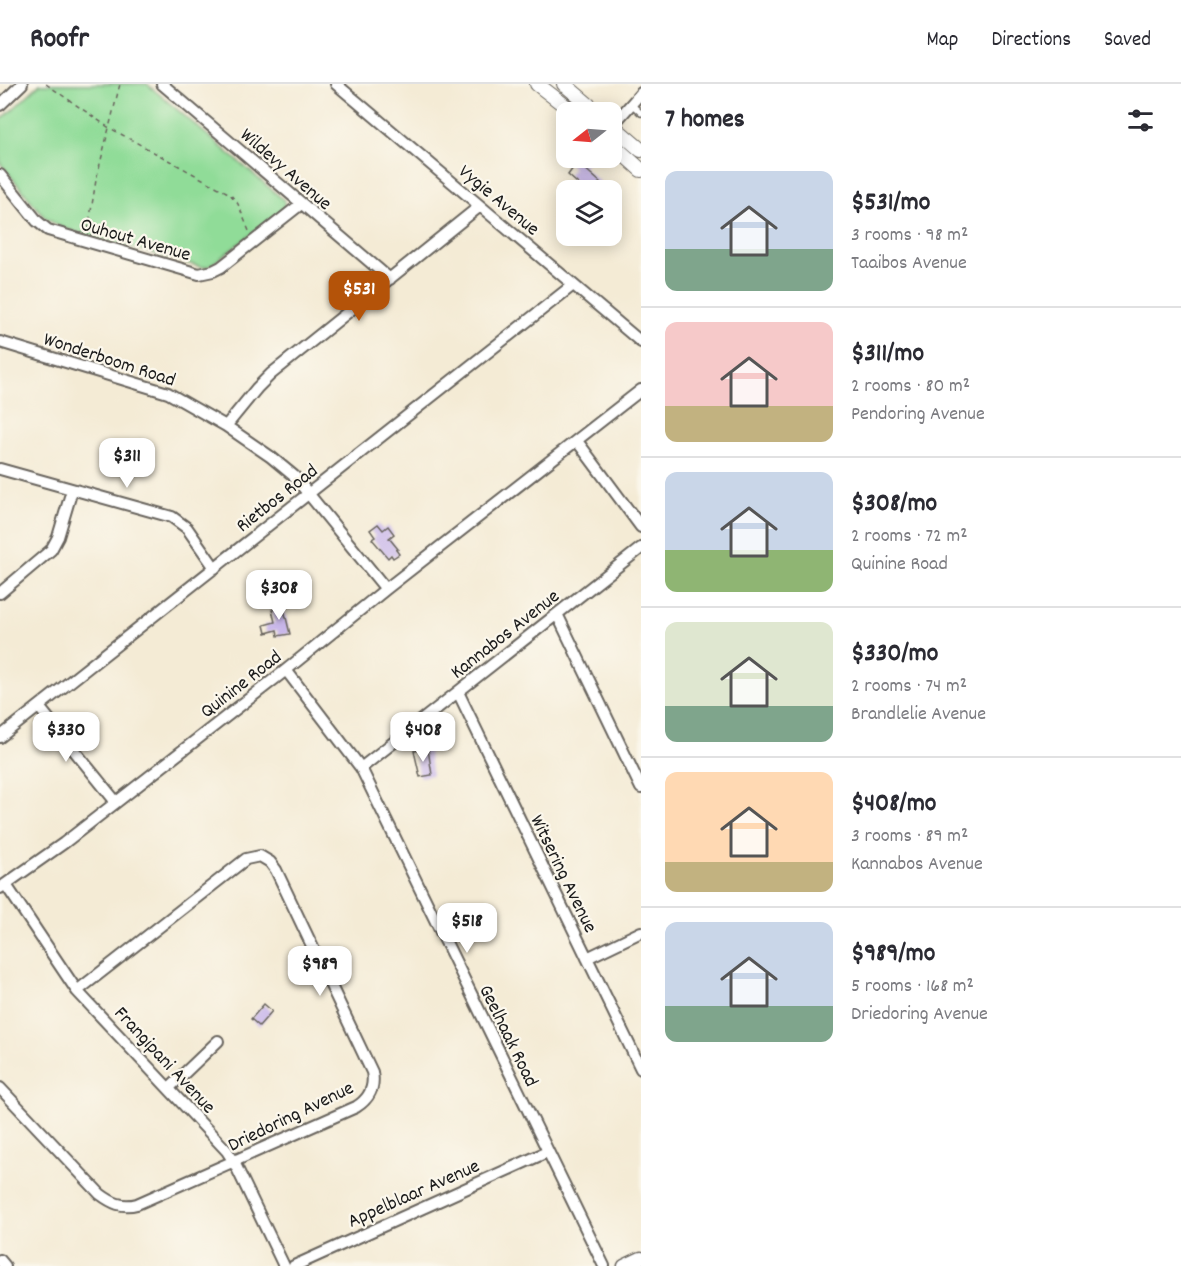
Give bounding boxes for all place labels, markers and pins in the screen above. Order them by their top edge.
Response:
pin: $531 [323,271,395,322]
pin: $311 [91,438,163,489]
pin: $308 [243,570,315,621]
pin: $330 [30,712,102,763]
pin: $408 [387,712,459,763]
pin: $518 [431,903,503,954]
pin: $989 [284,946,356,997]

